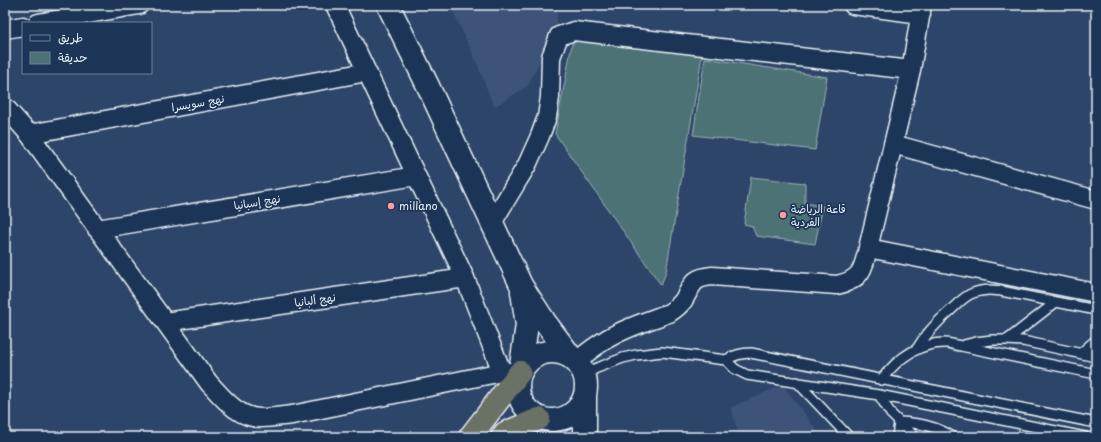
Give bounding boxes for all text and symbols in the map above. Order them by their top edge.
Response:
legend [22,22,152,74]
text: طريق [58,28,83,46]
text: حديقة [58,48,87,66]
street label: نهج سويسرا [170,89,226,116]
street label: نهج إسبانيا [232,189,281,214]
place label: millano [399,197,438,214]
place label: قاعة الرياضة الفردية [791,200,846,230]
marker: millano [386,201,396,211]
marker: قاعة الرياضة الفردية [778,210,788,220]
street label: نهج ألبانيا [293,288,337,311]

